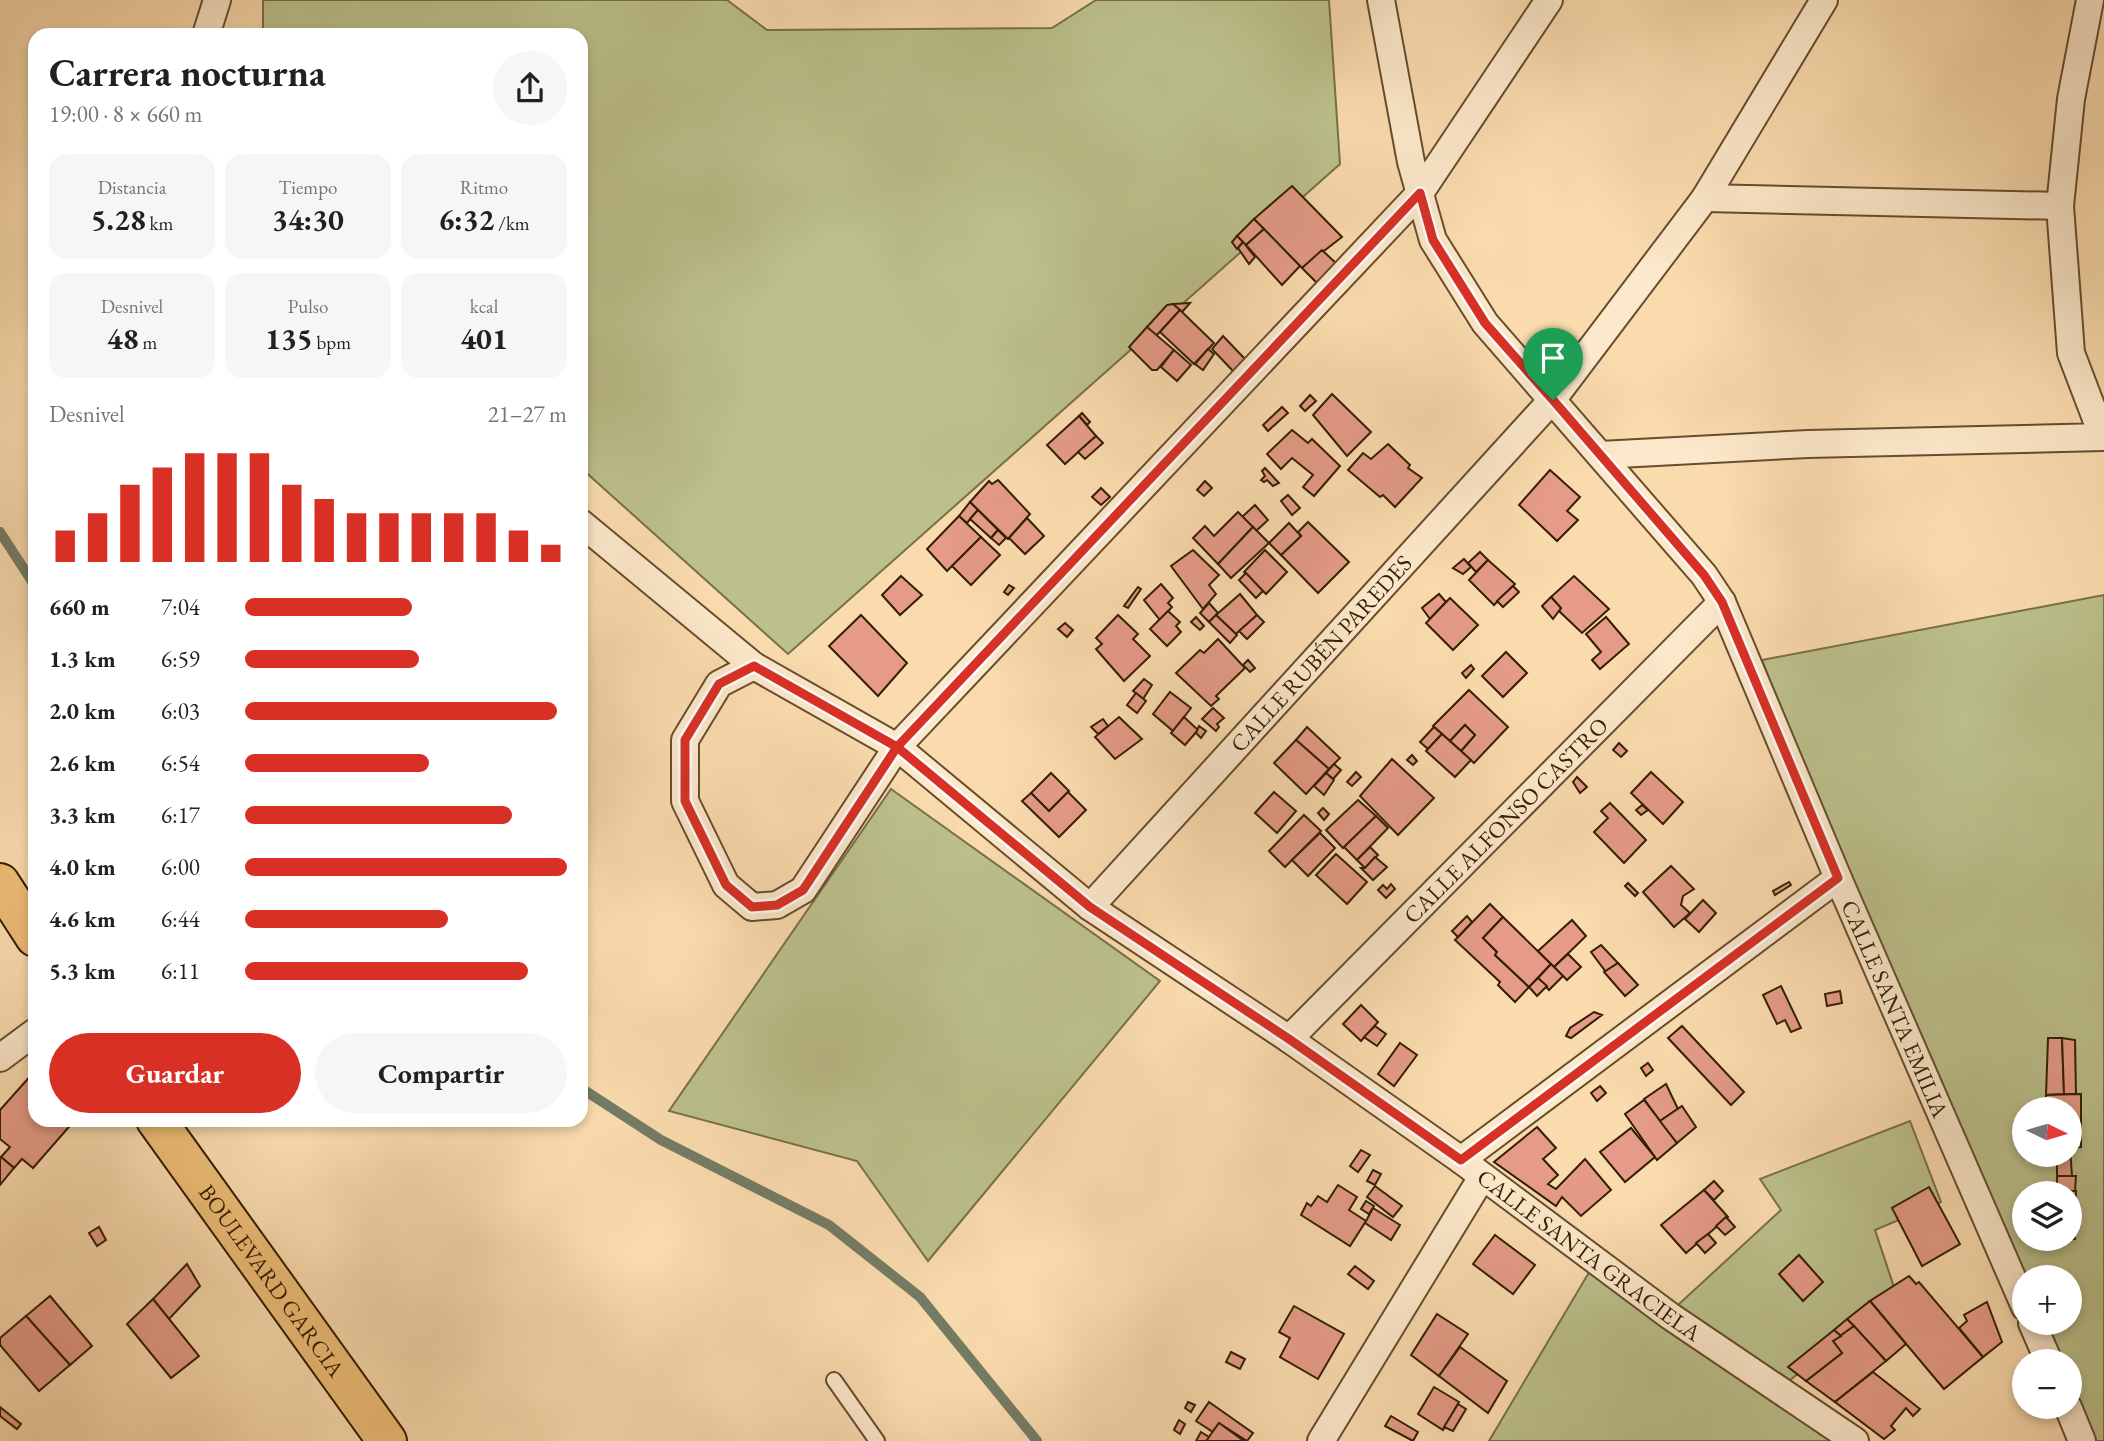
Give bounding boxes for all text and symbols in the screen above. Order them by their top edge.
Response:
text: Carrera nocturna [49,48,326,97]
button: share [493,51,567,125]
text: 19:00 · 8 × 660 m [49,99,202,129]
text: Distancia [98,175,166,200]
text: Tiempo [279,175,337,200]
text: Ritmo [460,175,508,200]
text: 5.28 [91,200,146,239]
text: 34:30 [272,200,344,239]
text: 6:32 [438,200,495,239]
text: km [146,211,173,236]
text: /km [495,211,530,236]
text: Desnivel [101,294,163,319]
text: Pulso [288,294,328,319]
text: kcal [470,294,498,319]
text: 48 [107,319,139,358]
text: 135 [265,319,313,358]
text: 401 [460,319,508,358]
pin [1523,328,1583,400]
text: m [139,330,157,355]
text: bpm [313,330,351,355]
icon: arrive [1534,339,1572,377]
text: Desnivel [49,399,125,429]
text: 21–27 m [488,399,567,429]
street label: CALLE RUBÉN PAREDES [1224,549,1419,758]
text: 660 m [49,592,110,622]
text: 7:04 [161,592,200,622]
text: 1.3 km [49,644,116,674]
text: 6:59 [161,644,200,674]
text: 2.0 km [49,696,116,726]
text: 6:03 [161,696,200,726]
street label: CALLE ALFONSO CASTRO [1397,711,1615,930]
text: 2.6 km [49,748,116,778]
text: 6:54 [161,748,200,778]
text: 3.3 km [49,800,116,830]
text: 6:17 [161,800,200,830]
text: 4.0 km [49,852,116,882]
text: 6:00 [161,852,200,882]
street label: CALLE SANTA EMILIA [1834,895,1956,1123]
text: 4.6 km [49,904,116,934]
text: 6:44 [161,904,200,934]
text: 5.3 km [49,956,116,986]
text: 6:11 [161,956,200,986]
button: Guardar [49,1033,301,1113]
button: Compartir [315,1033,567,1113]
north arrow [2012,1097,2082,1167]
map controls [2012,1097,2082,1419]
street label: CALLE SANTA GRACIELA [1471,1162,1708,1348]
street label: BOULEVARD GARCIA [192,1178,352,1384]
button: layers [2012,1181,2082,1251]
button: + [2012,1265,2082,1335]
button: − [2012,1349,2082,1419]

